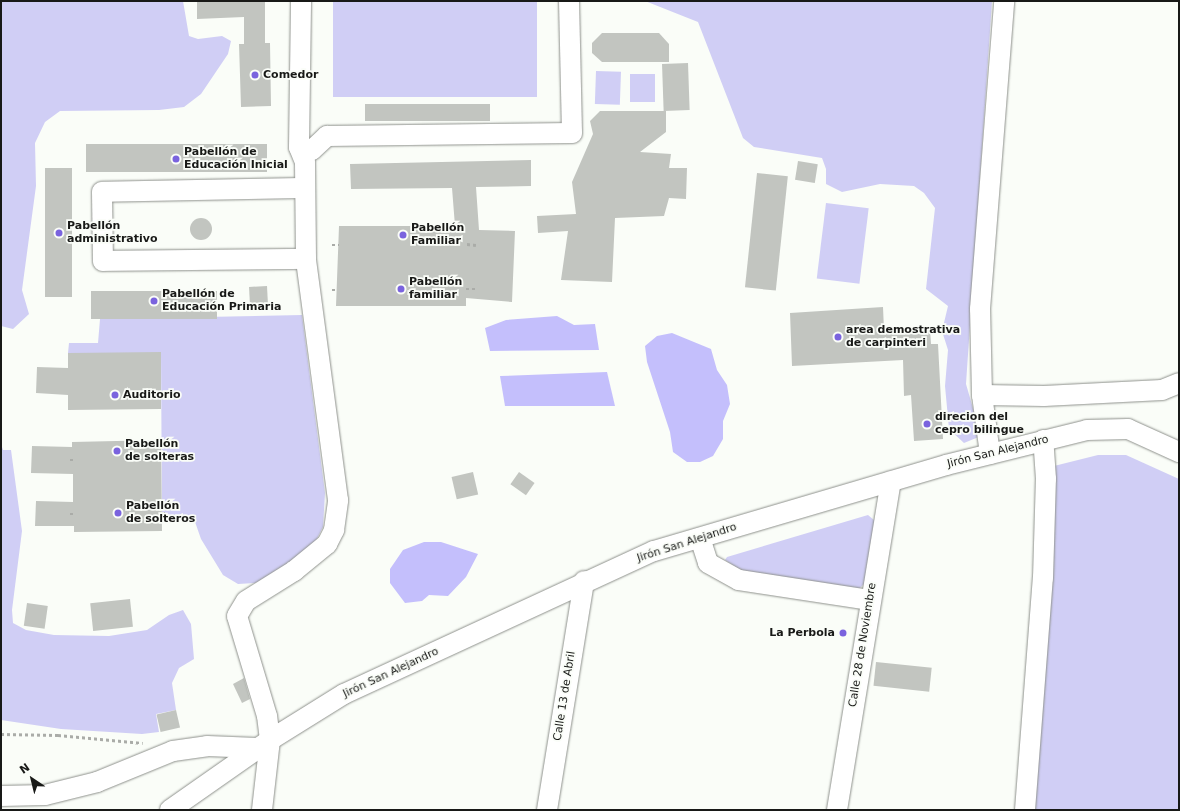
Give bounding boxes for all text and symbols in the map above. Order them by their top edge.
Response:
place label: Comedor [263,68,318,82]
marker: Comedor [250,70,260,80]
place label: Pabellón de Educación Inicial [184,146,288,172]
marker: Pabellón de Educación Inicial [171,154,181,164]
place label: Pabellón administrativo [67,220,158,246]
place label: Pabellón Familiar [411,222,464,248]
marker: Pabellón administrativo [54,228,64,238]
marker: Pabellón Familiar [398,230,408,240]
place label: Pabellón familiar [409,276,462,302]
marker: Pabellón familiar [396,284,406,294]
place label: Pabellón de Educación Primaria [162,288,281,314]
marker: Pabellón de Educación Primaria [149,296,159,306]
place label: area demostrativa de carpinteri [846,324,960,350]
marker: area demostrativa de carpinteri [833,332,843,342]
place label: Auditorio [123,388,181,402]
marker: Auditorio [110,390,120,400]
place label: direcion del cepro bilingue [935,411,1024,437]
marker: direcion del cepro bilingue [922,419,932,429]
street label: Jirón San Alejandro [946,433,1050,471]
place label: Pabellón de solteras [125,438,194,464]
marker: Pabellón de solteras [112,446,122,456]
place label: Pabellón de solteros [126,500,195,526]
marker: Pabellón de solteros [113,508,123,518]
street label: Jirón San Alejandro [635,521,739,565]
street label: Calle 28 de Noviembre [847,582,879,708]
place label: La Perbola [769,626,835,640]
marker: La Perbola [838,628,848,638]
street label: Jirón San Alejandro [341,645,441,701]
street label: Calle 13 de Abril [551,650,579,742]
north arrow [12,759,52,799]
text: N [17,761,32,777]

